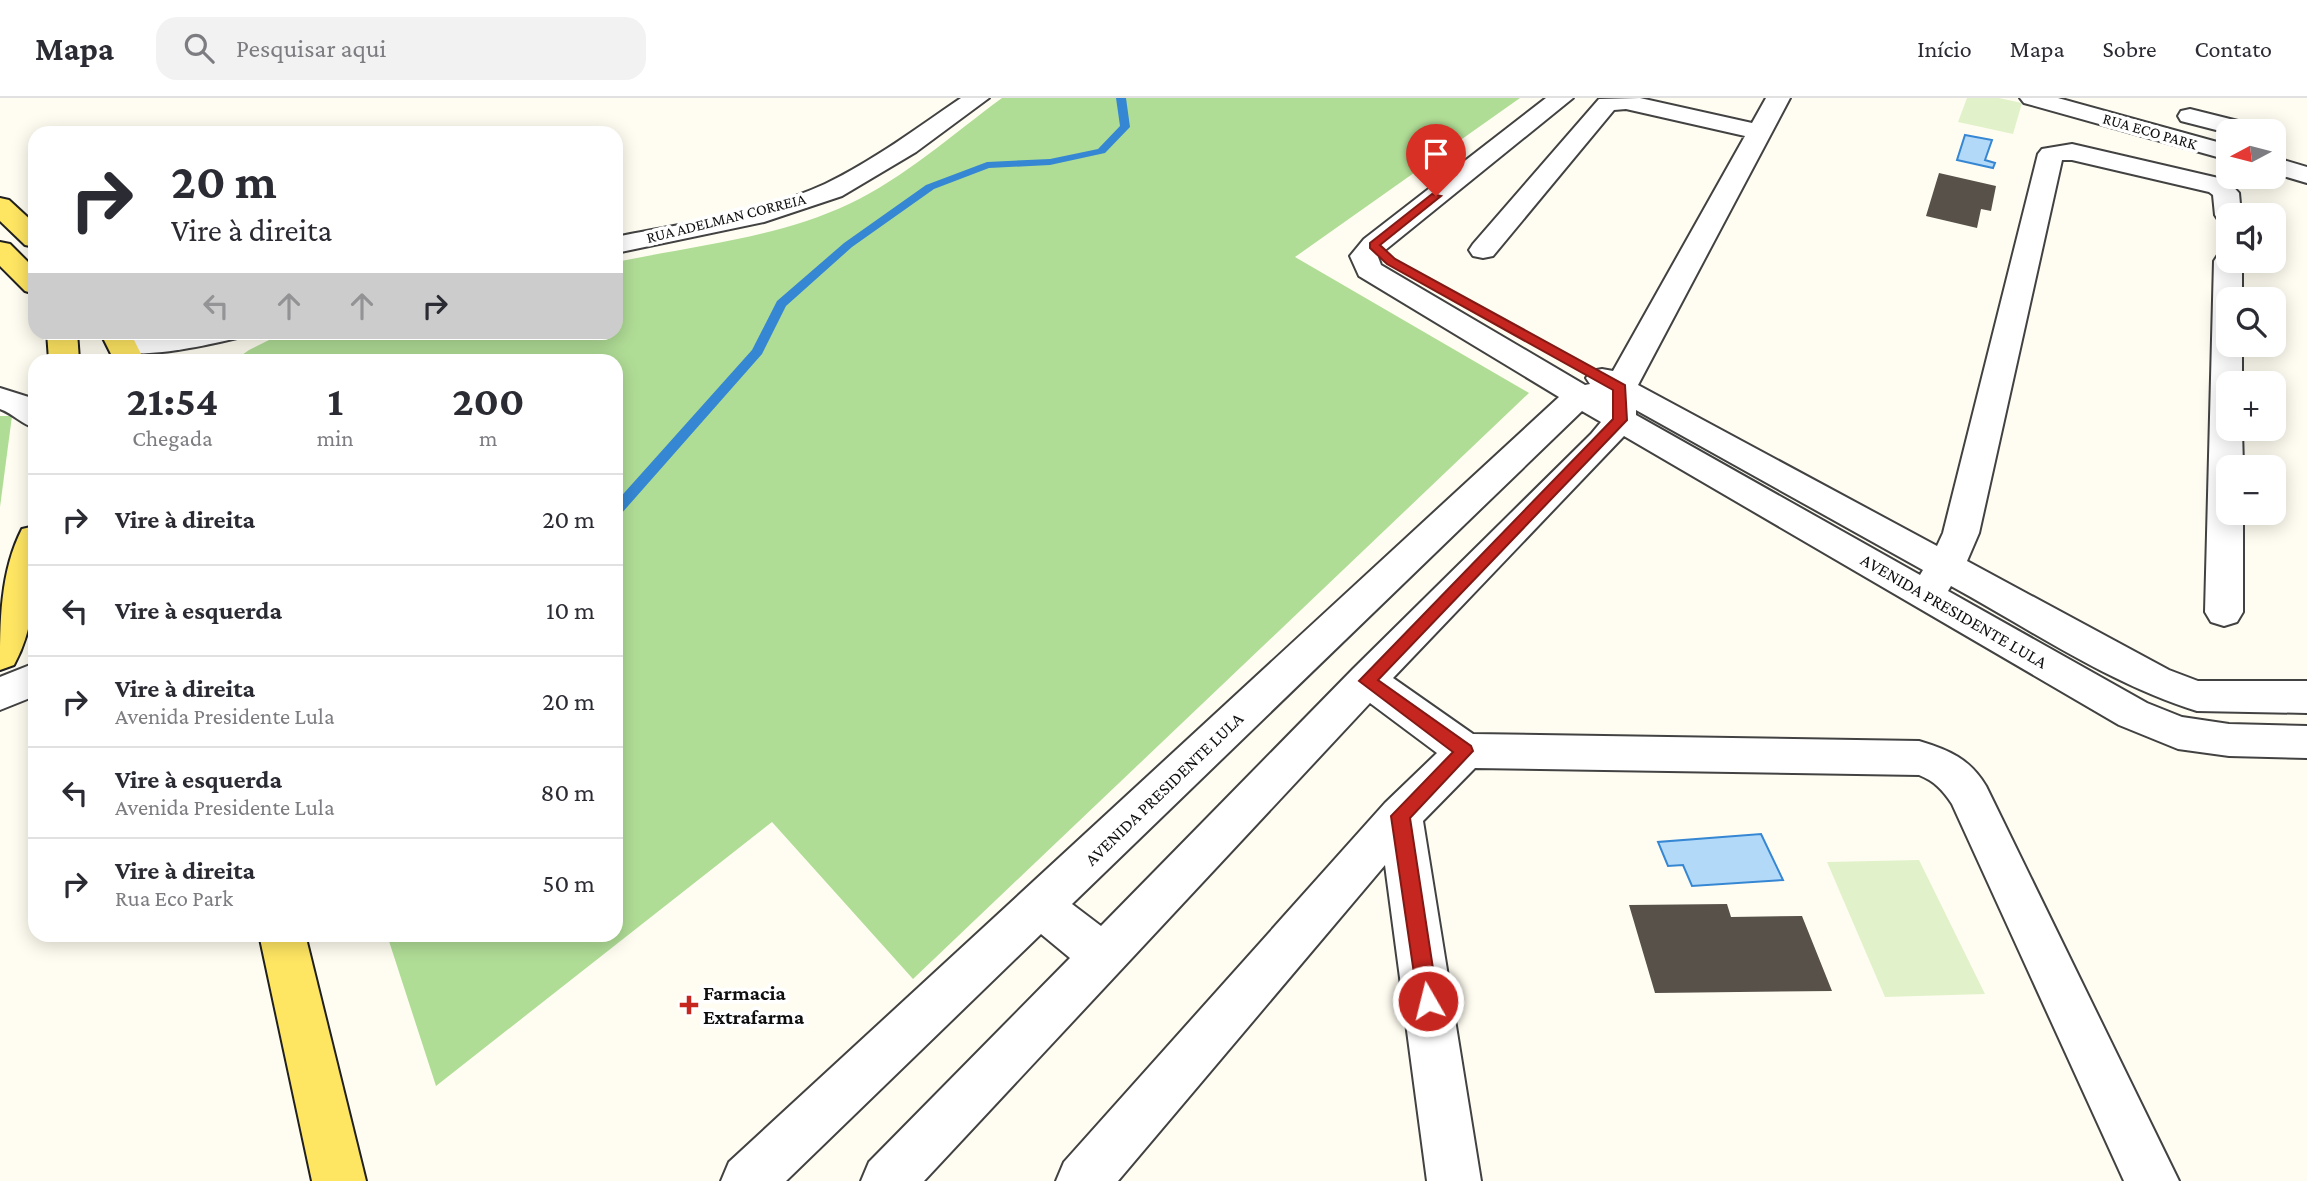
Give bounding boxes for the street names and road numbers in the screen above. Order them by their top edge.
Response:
street label: RUA ECO PARK [2101,109,2200,153]
street label: RUA ADELMAN CORREIA [645,190,808,246]
street label: AVENIDA PRESIDENTE LULA [1857,549,2051,673]
street label: AVENIDA PRESIDENTE LULA [1081,708,1248,870]

